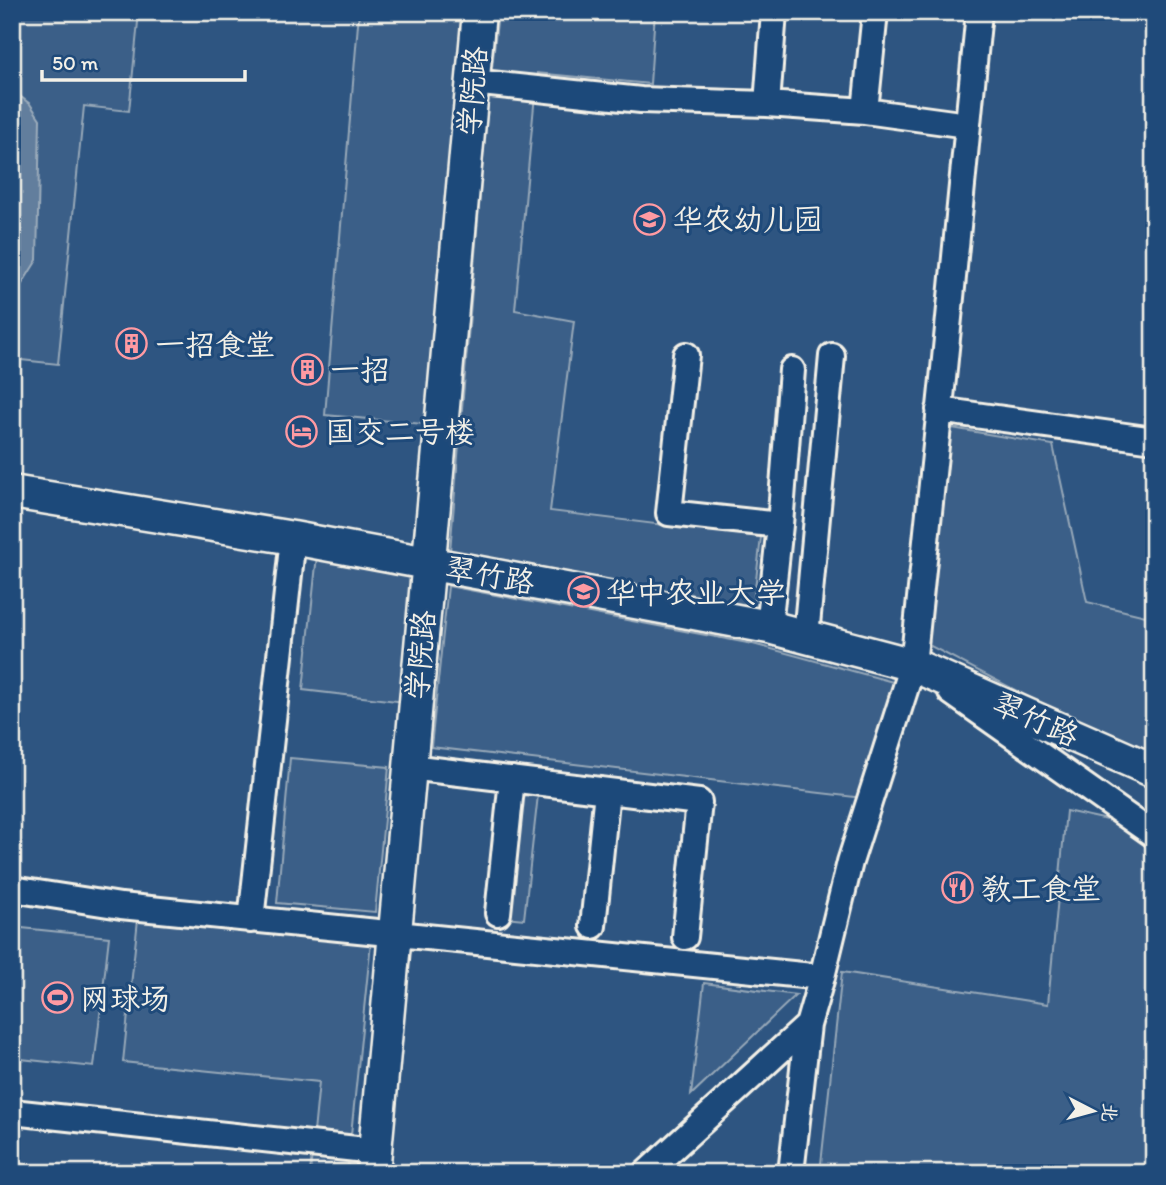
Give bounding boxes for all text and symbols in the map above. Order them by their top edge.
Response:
scale bar [42,38,245,82]
street label: 学院路 [450,45,494,137]
text: 50 m [52,50,99,75]
place label: 华农幼儿园 [673,201,823,238]
school or university icon: 华农幼儿园 [633,202,667,236]
place label: 一招食堂 [155,326,275,363]
building icon: 一招食堂 [115,327,149,361]
place label: 一招 [330,351,390,388]
building icon: 一招 [290,352,324,386]
place label: 国交二号楼 [325,413,475,450]
hotel icon: 国交二号楼 [285,414,319,448]
street label: 翠竹路 [442,549,538,601]
place label: 华中农业大学 [606,574,786,611]
school or university icon: 华中农业大学 [566,575,600,609]
street label: 学院路 [398,609,442,701]
street label: 翠竹路 [987,684,1085,754]
place label: 教工食堂 [981,870,1101,907]
restaurant icon: 教工食堂 [941,871,975,905]
place label: 网球场 [80,980,170,1017]
sports icon: 网球场 [40,981,74,1015]
north arrow [1058,1076,1128,1146]
text: 北 [1097,1102,1122,1123]

